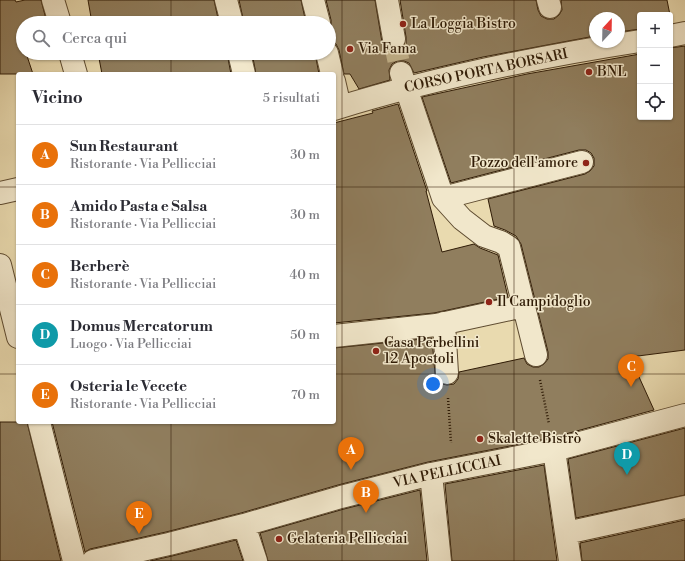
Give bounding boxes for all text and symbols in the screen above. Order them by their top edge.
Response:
north arrow [589,12,625,48]
map controls [637,12,673,120]
button: + [637,12,673,48]
place label: La Loggia Bistro [411,15,516,33]
search box [16,16,336,60]
marker: La Loggia Bistro [398,19,408,29]
icon: search [30,27,52,49]
text: Cerca qui [62,29,127,48]
place label: Via Fama [357,40,417,58]
marker: Via Fama [345,44,355,54]
street label: CORSO PORTA BORSARI [402,45,570,97]
button: − [637,48,673,84]
place label: BNL [596,63,627,81]
marker: BNL [584,67,594,77]
button: locate [637,84,673,120]
text: Vicino [32,87,83,109]
text: 5 risultati [263,90,320,106]
text: Sun Restaurant [70,137,178,156]
text: A [40,147,50,163]
text: 30 m [290,147,320,163]
place label: Pozzo dell'amore [471,154,578,172]
text: Ristorante · Via Pellicciai [70,156,216,172]
marker: Pozzo dell'amore [581,158,591,168]
text: Amido Pasta e Salsa [70,197,207,216]
text: B [40,207,50,223]
text: 30 m [290,207,320,223]
text: Ristorante · Via Pellicciai [70,216,216,232]
text: Berberè [70,257,130,276]
text: C [40,267,50,283]
text: 40 m [290,267,320,283]
text: Ristorante · Via Pellicciai [70,276,216,292]
place label: Il Campidoglio [497,293,591,311]
marker: Il Campidoglio [484,297,494,307]
text: Domus Mercatorum [70,317,213,336]
text: D [40,327,50,343]
text: 50 m [290,327,320,343]
place label: Casa Perbellini 12 Apostoli [384,334,480,368]
text: Luogo · Via Pellicciai [70,336,192,352]
marker: Casa Perbellini 12 Apostoli [371,346,381,356]
pin: C [618,354,644,387]
your location [423,374,443,394]
text: Osteria le Vecete [70,377,187,396]
text: E [40,387,50,403]
text: 70 m [291,387,320,403]
text: Ristorante · Via Pellicciai [70,396,216,412]
place label: Skalette Bistrò [488,430,581,448]
marker: Skalette Bistrò [475,434,485,444]
pin: A [338,437,364,470]
pin: D [614,442,640,475]
street label: VIA PELLICCIAI [390,452,503,492]
pin: B [353,480,379,513]
pin: E [126,501,152,534]
place label: Gelateria Pellicciai [287,530,408,548]
marker: Gelateria Pellicciai [274,534,284,544]

